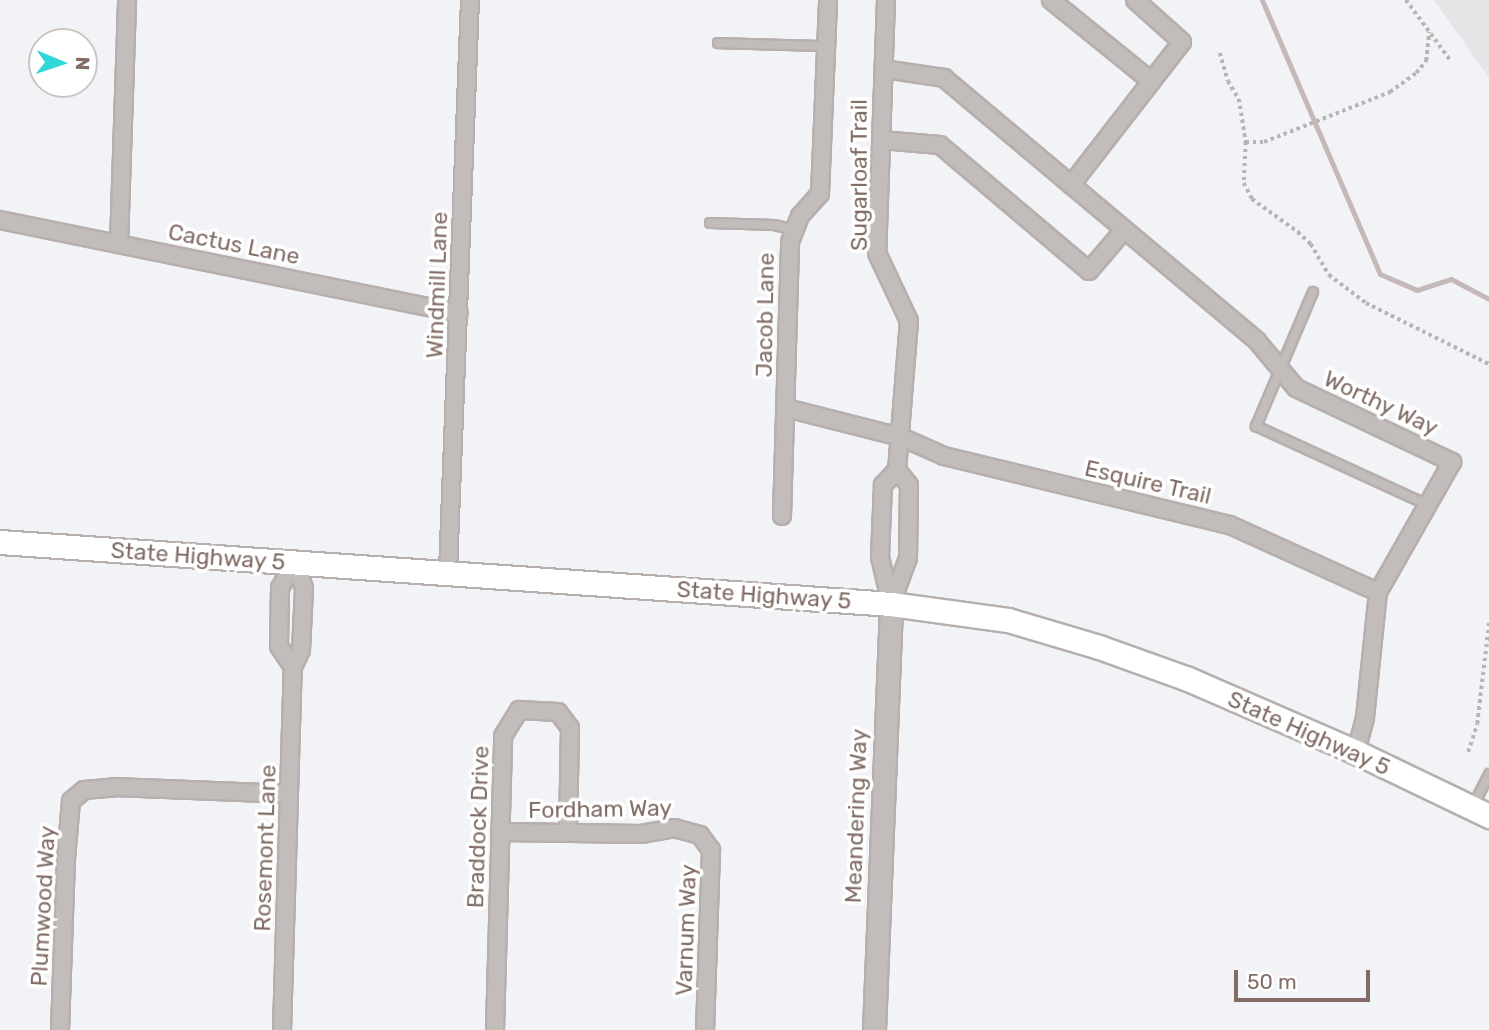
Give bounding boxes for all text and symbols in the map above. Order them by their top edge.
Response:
north arrow [28,28,98,98]
text: N [71,56,94,71]
street label: Sugarloaf Trail [845,98,873,252]
street label: Windmill Lane [421,211,453,359]
street label: Cactus Lane [166,218,302,270]
street label: Jacob Lane [750,252,780,378]
street label: Worthy Way [1319,364,1443,442]
street label: Esquire Trail [1082,454,1214,510]
street label: State Highway 5 [110,536,286,576]
street label: State Highway 5 [676,575,852,615]
street label: State Highway 5 [1223,685,1395,781]
street label: Meandering Way [839,728,873,904]
street label: Braddock Drive [461,745,495,909]
street label: Rosemont Lane [248,764,282,932]
street label: Fordham Way [528,794,672,824]
street label: Plumwood Way [25,825,61,987]
street label: Varnum Way [670,864,702,996]
scale bar [1237,956,1374,1000]
text: 50 m [1247,969,1297,994]

